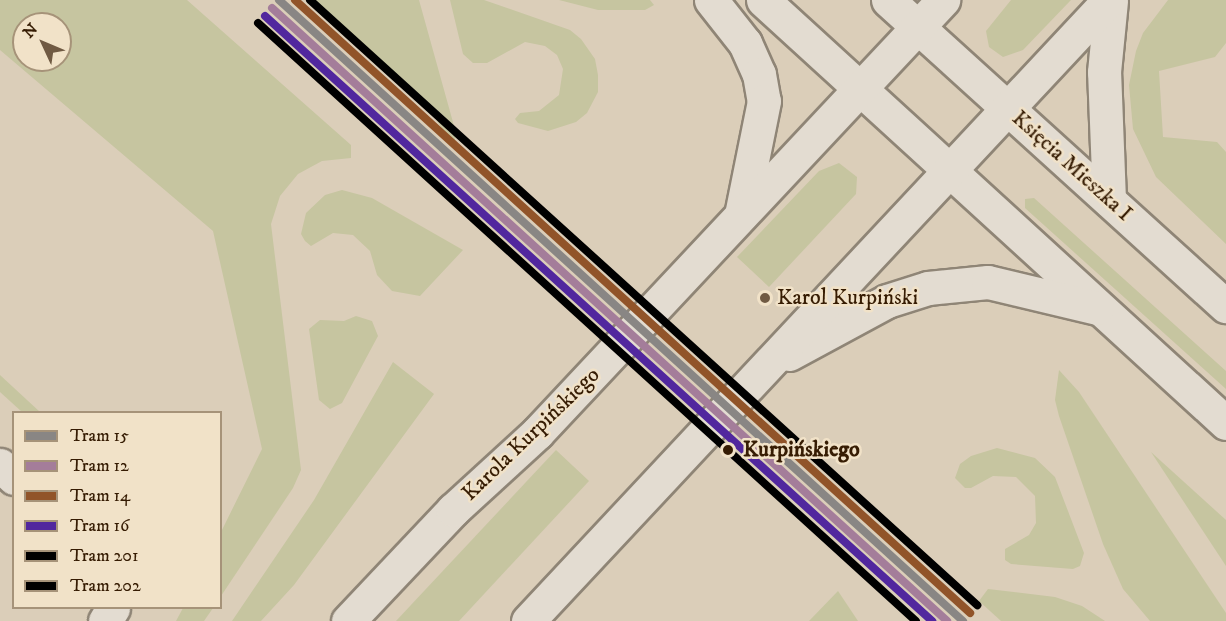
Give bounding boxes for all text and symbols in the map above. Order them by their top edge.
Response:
north arrow [12,12,72,72]
text: N [19,19,42,43]
street label: Księcia Mieszka I [1006,105,1138,227]
place label: Karol Kurpiński [777,285,918,311]
marker: Karol Kurpiński [758,291,772,305]
street label: Karola Kurpińskiego [457,362,605,506]
legend [12,411,222,609]
text: Tram 15 [70,425,129,447]
place label: Kurpińskiego [743,437,860,463]
marker: Kurpińskiego [718,440,738,460]
text: Tram 12 [70,455,129,477]
text: Tram 14 [70,485,131,507]
text: Tram 16 [70,515,129,537]
text: Tram 201 [70,545,139,567]
text: Tram 202 [70,575,141,597]

